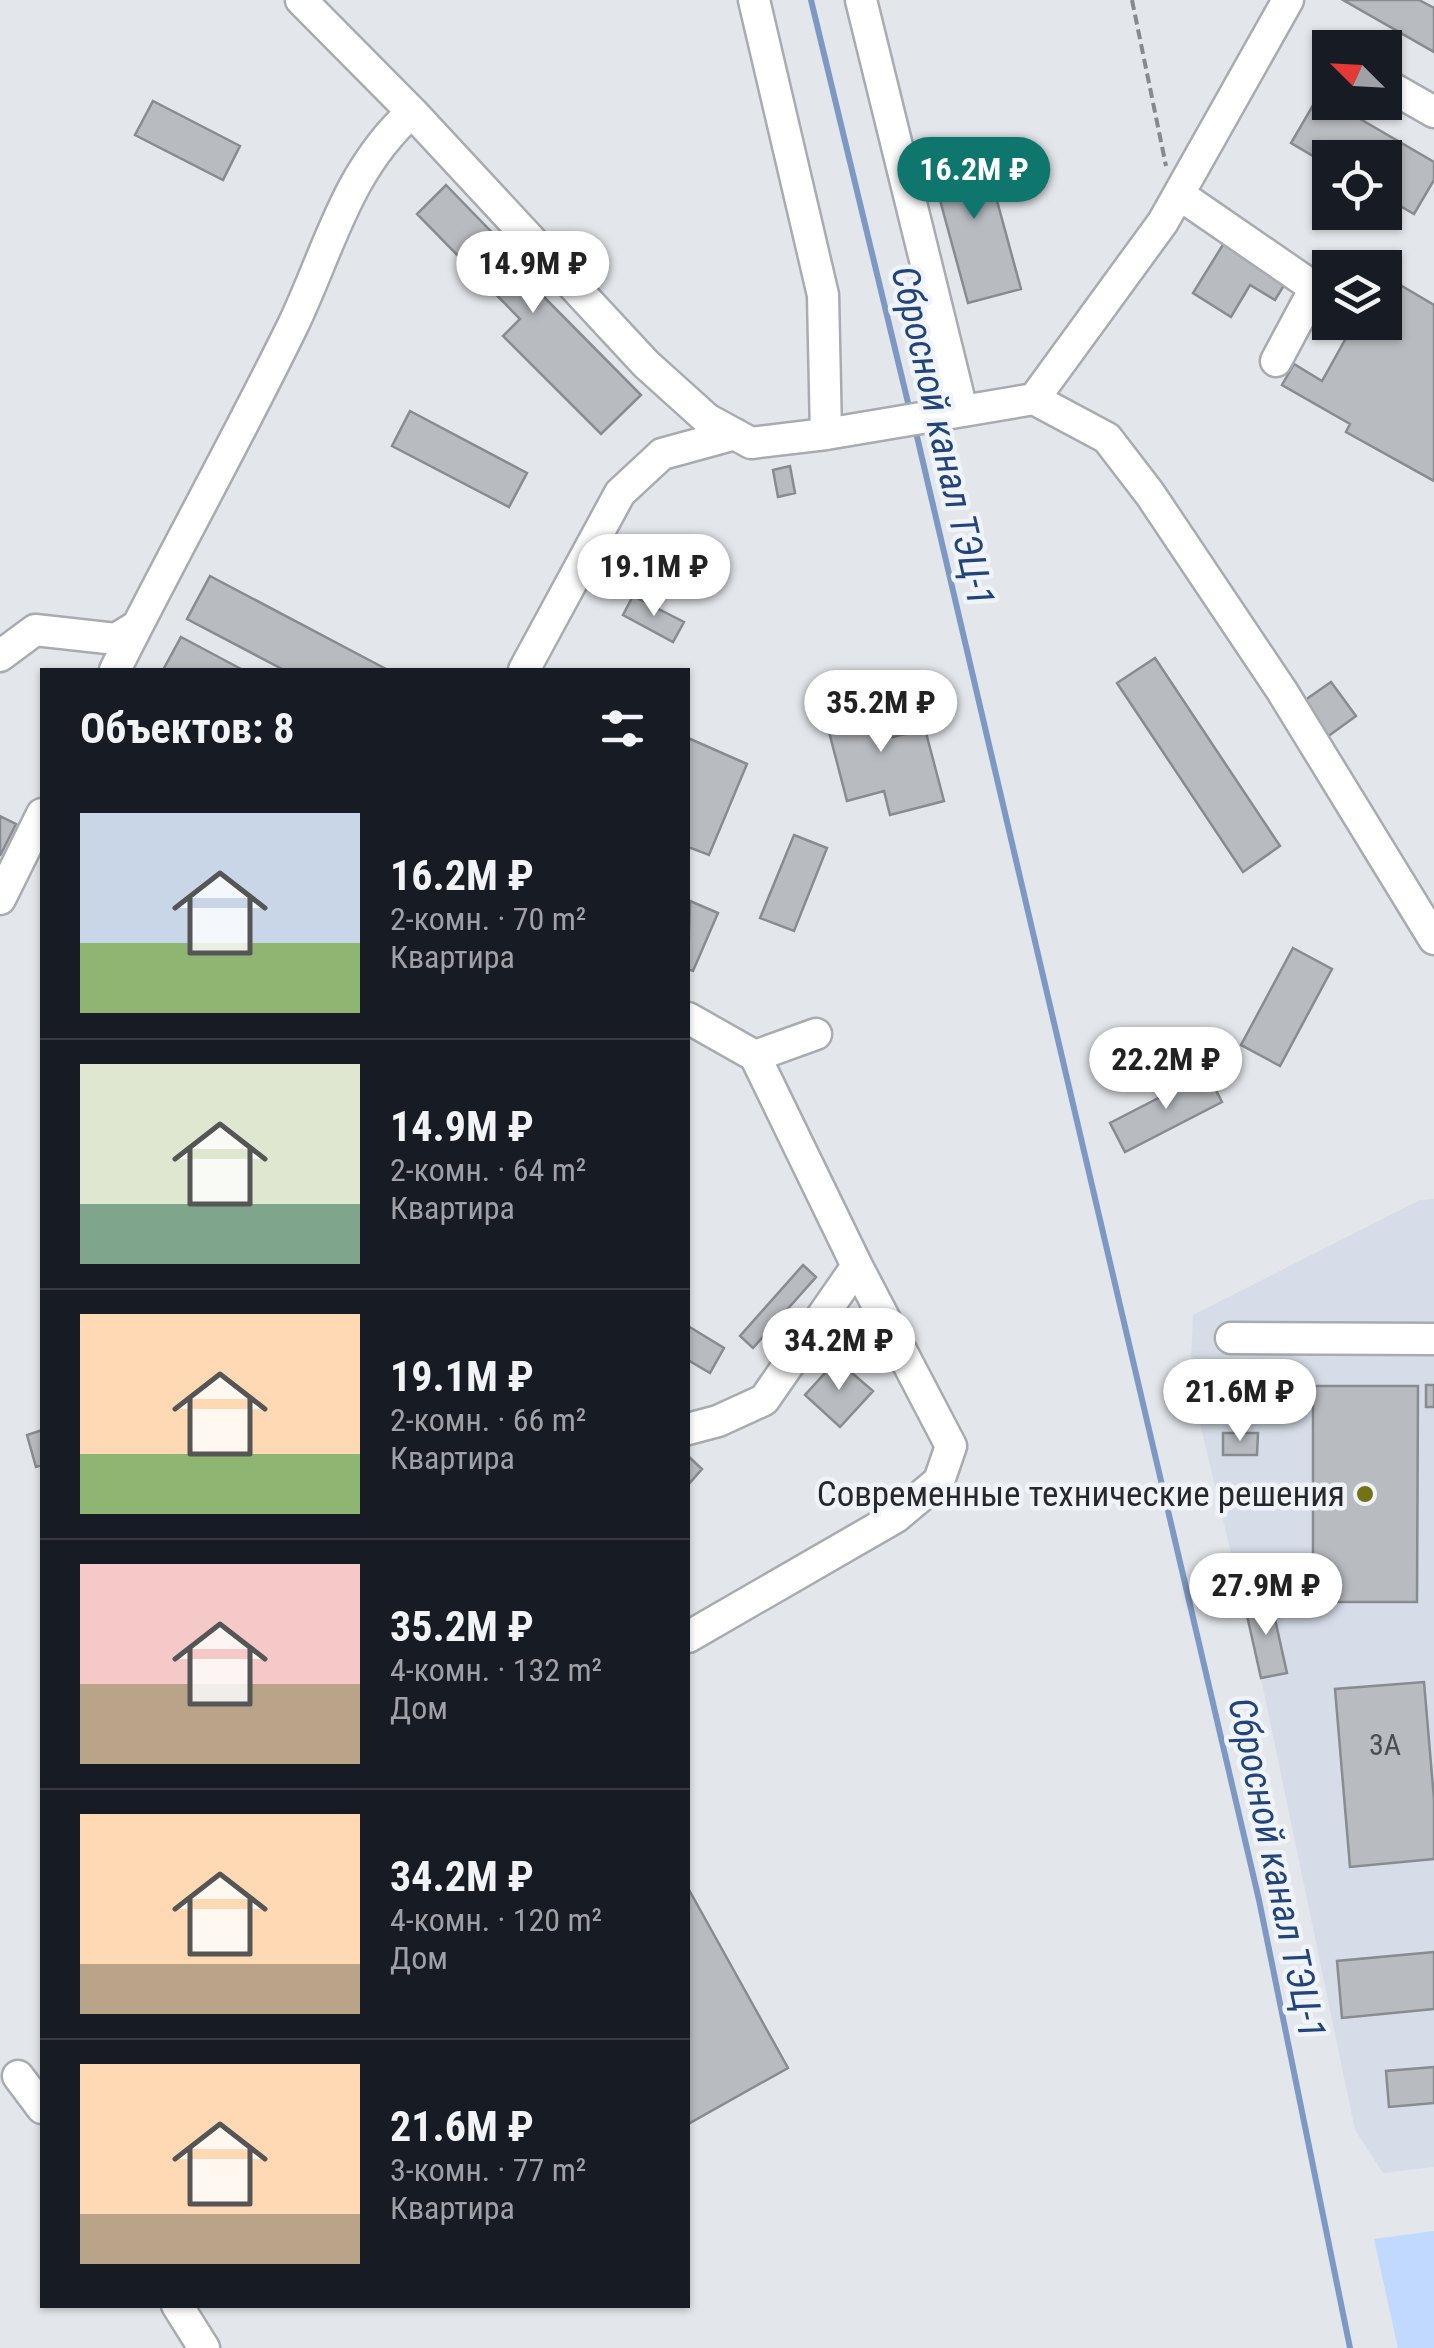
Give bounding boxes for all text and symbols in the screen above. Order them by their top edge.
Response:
north arrow [1312,30,1402,120]
map controls [1312,30,1402,340]
pin: 16.2M ₽ [882,137,1066,222]
button: locate [1312,140,1402,230]
text: 16.2M ₽ [919,150,1029,188]
pin: 14.9M ₽ [441,231,625,316]
text: 14.9M ₽ [478,244,588,282]
button: layers [1312,250,1402,340]
water label: Сбросной канал ТЭЦ-1 [883,262,1003,610]
pin: 19.1M ₽ [562,534,746,619]
text: 19.1M ₽ [599,547,709,585]
pin: 35.2M ₽ [789,670,973,755]
text: 35.2M ₽ [826,683,936,721]
icon: filters [595,701,650,756]
text: Объектов: 8 [80,704,294,753]
text: 16.2M ₽ [390,851,534,900]
icon: home [160,853,280,973]
text: 2-комн. · 70 m² [390,900,586,938]
text: Квартира [390,938,515,976]
pin: 22.2M ₽ [1074,1027,1258,1112]
text: 22.2M ₽ [1111,1040,1221,1078]
text: 14.9M ₽ [390,1102,534,1151]
icon: home [160,1104,280,1224]
text: 2-комн. · 64 m² [390,1151,586,1189]
text: Квартира [390,1189,515,1227]
pin: 34.2M ₽ [747,1308,931,1393]
text: 34.2M ₽ [784,1321,894,1359]
text: 19.1M ₽ [390,1352,534,1401]
icon: home [160,1354,280,1474]
pin: 21.6M ₽ [1148,1359,1332,1444]
text: 21.6M ₽ [1185,1372,1295,1410]
text: 2-комн. · 66 m² [390,1401,586,1439]
text: Квартира [390,1439,515,1477]
place label: Современные технические решения [817,1474,1345,1515]
marker: Современные технические решения [1354,1483,1376,1505]
pin: 27.9M ₽ [1174,1553,1358,1638]
text: 27.9M ₽ [1211,1566,1321,1604]
text: 35.2M ₽ [390,1602,534,1651]
icon: home [160,1604,280,1724]
text: 4-комн. · 132 m² [390,1651,602,1689]
text: Дом [390,1689,448,1727]
water label: Сбросной канал ТЭЦ-1 [1219,1694,1335,2042]
house number: 3А [1369,1727,1401,1762]
text: 34.2M ₽ [390,1852,534,1901]
icon: home [160,1854,280,1974]
text: 4-комн. · 120 m² [390,1901,602,1939]
text: Дом [390,1939,448,1977]
text: 21.6M ₽ [390,2102,534,2151]
icon: home [160,2104,280,2224]
text: 3-комн. · 77 m² [390,2151,586,2189]
text: Квартира [390,2189,515,2227]

